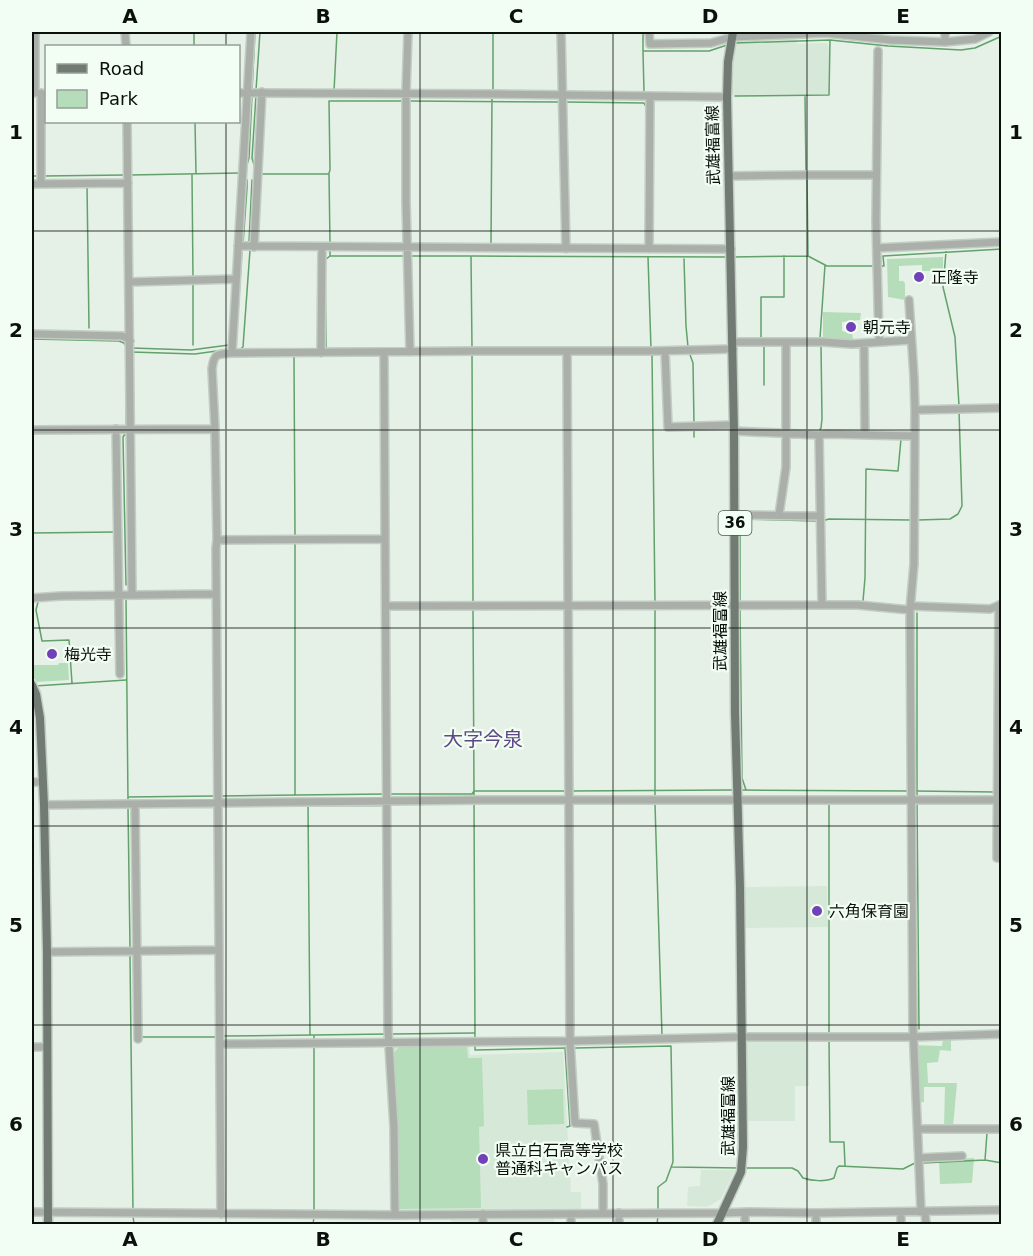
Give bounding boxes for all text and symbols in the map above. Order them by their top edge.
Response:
text: A [122,4,138,28]
text: B [315,4,331,28]
text: C [509,4,523,28]
text: D [702,4,718,28]
text: E [896,4,910,28]
legend [45,45,240,123]
text: Road [99,58,144,79]
text: Park [99,88,138,109]
street label: 武雄福富線 [703,105,723,185]
text: 1 [9,120,23,144]
text: 1 [1009,120,1023,144]
place label: 正隆寺 [931,268,979,287]
marker: 正隆寺 [912,270,926,284]
text: 2 [9,318,23,342]
place label: 朝元寺 [863,318,911,337]
text: 2 [1009,318,1023,342]
marker: 朝元寺 [844,320,858,334]
road number: 36 [718,511,752,535]
text: 3 [9,517,23,541]
text: 3 [1009,517,1023,541]
street label: 武雄福富線 [711,591,730,671]
place label: 梅光寺 [64,645,112,664]
marker: 梅光寺 [45,647,59,661]
text: 4 [9,715,23,739]
text: 4 [1009,715,1023,739]
district label: 大字今泉 [443,727,523,751]
place label: 六角保育園 [829,902,909,921]
marker: 六角保育園 [810,904,824,918]
text: 5 [9,913,23,937]
text: 5 [1009,913,1023,937]
street label: 武雄福富線 [719,1076,738,1156]
text: 6 [9,1112,23,1136]
text: 6 [1009,1112,1023,1136]
place label: 県立白石高等学校 普通科キャンパス [495,1141,623,1178]
marker: 県立白石高等学校 普通科キャンパス [476,1152,490,1166]
text: A [122,1227,138,1251]
text: B [315,1227,331,1251]
text: C [509,1227,523,1251]
text: D [702,1227,718,1251]
text: E [896,1227,910,1251]

